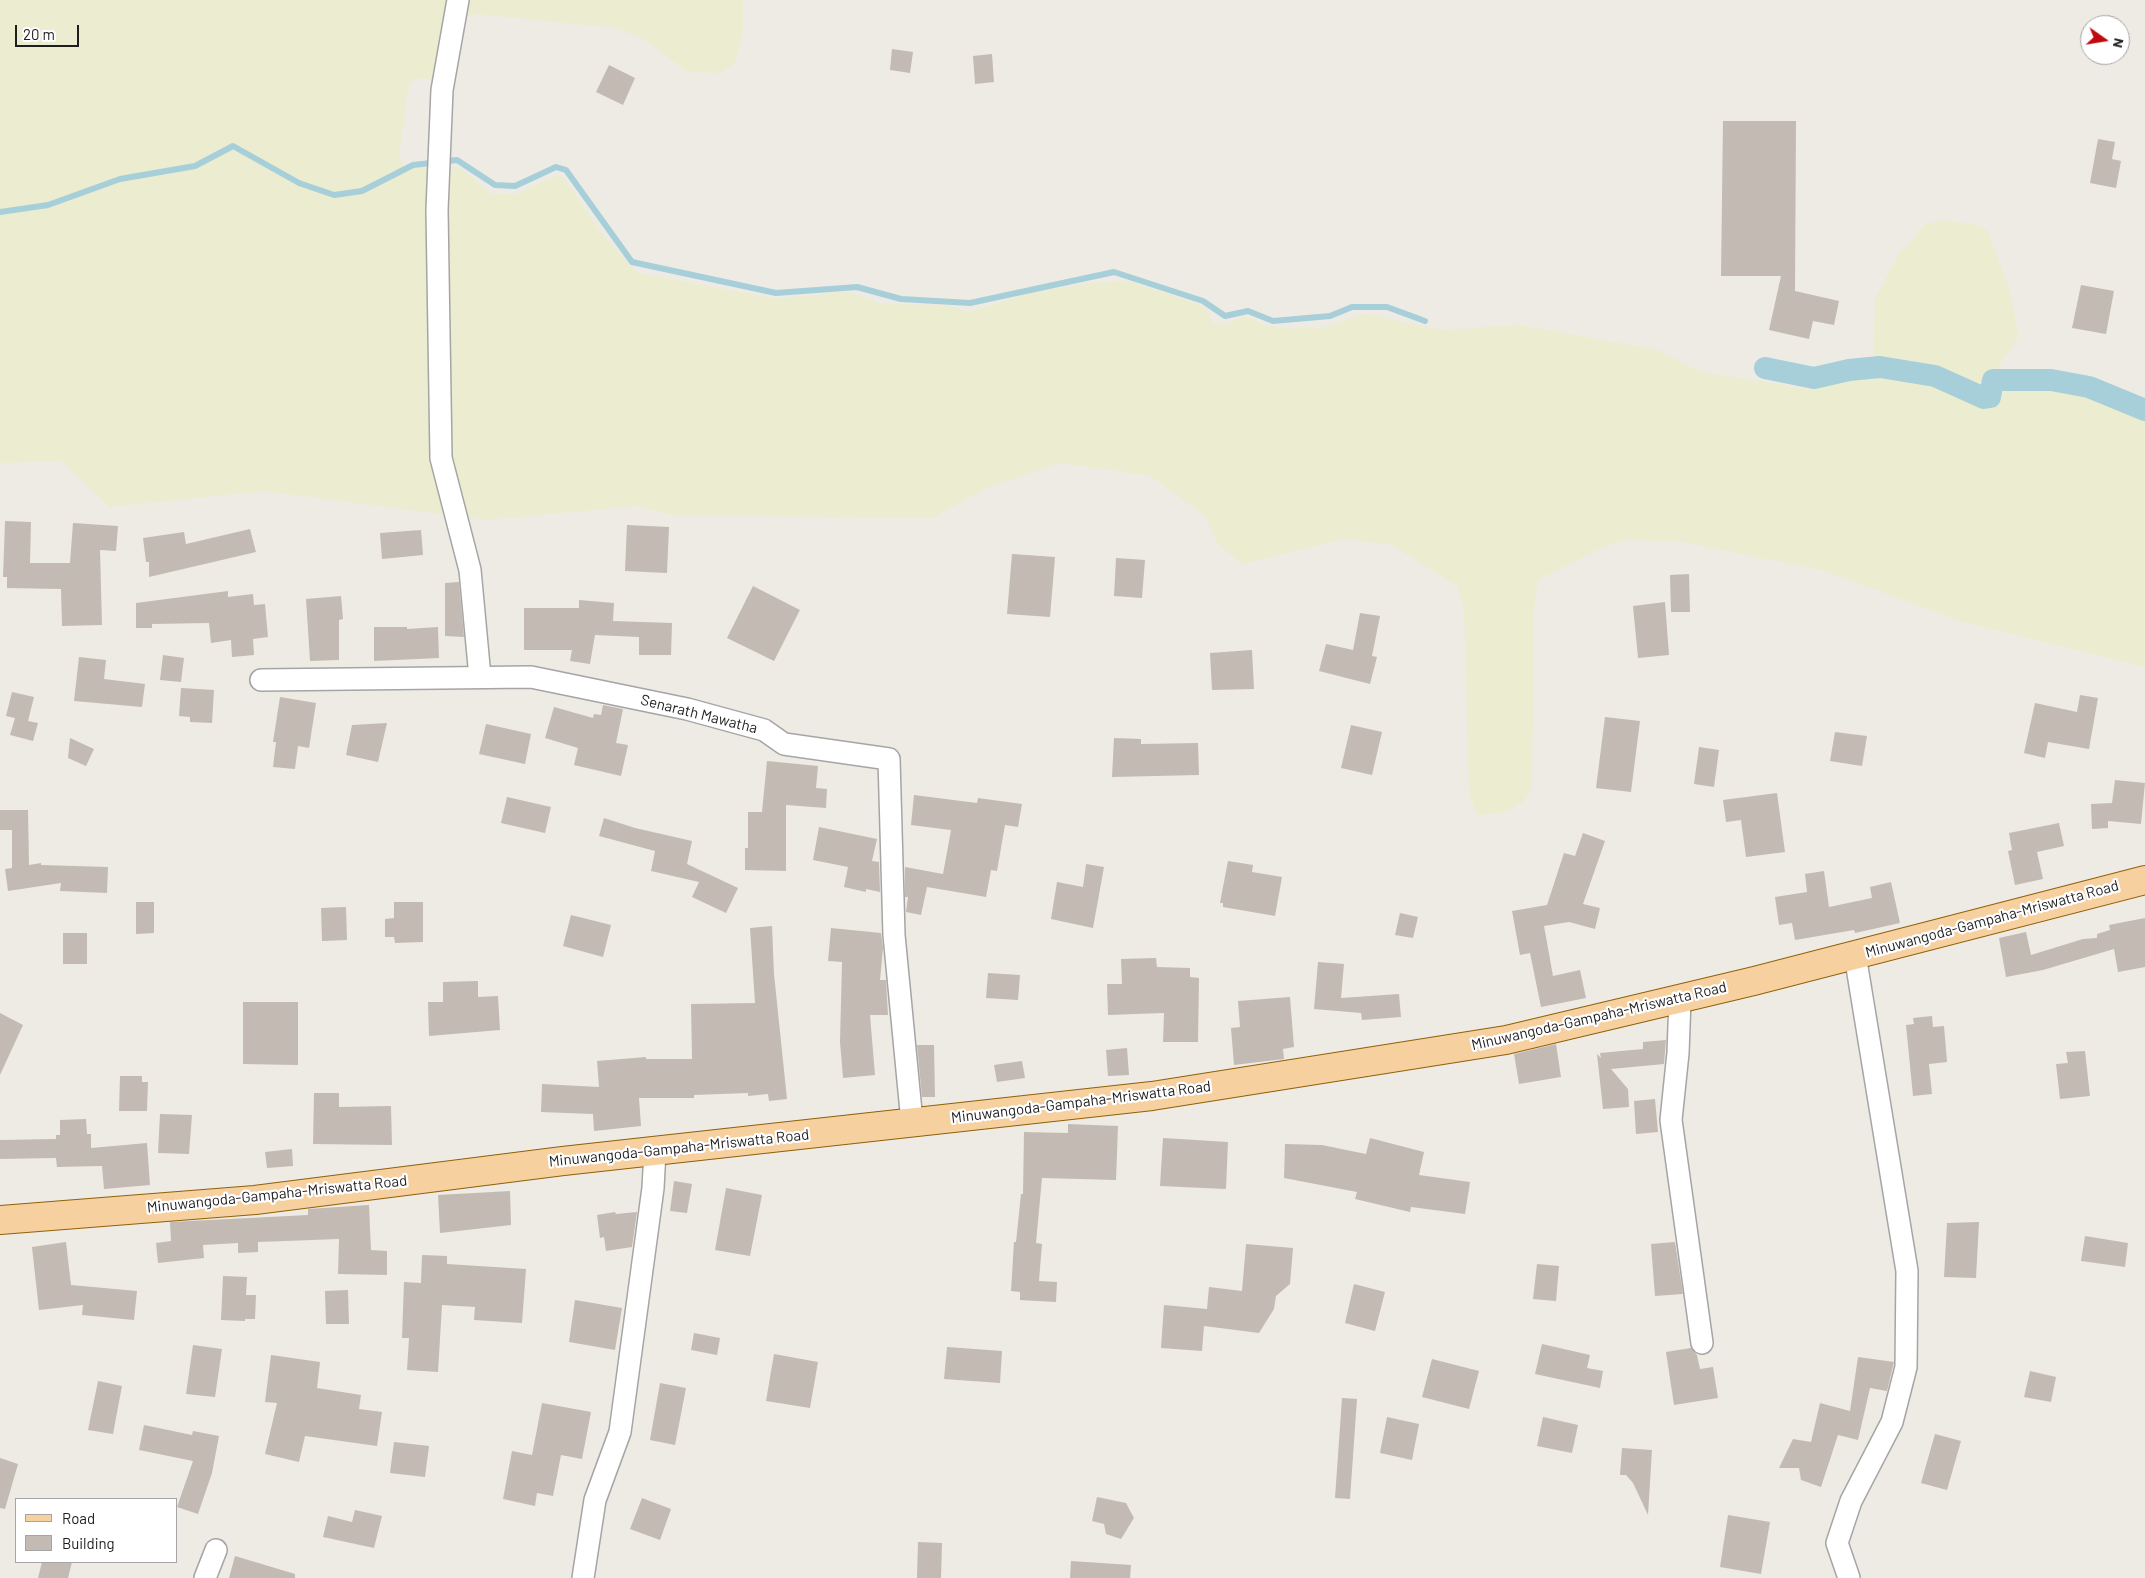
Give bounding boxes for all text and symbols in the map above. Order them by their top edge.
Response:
scale bar [18,15,81,47]
north arrow [2080,15,2130,65]
text: 20 m [23,25,55,43]
text: N [2110,37,2128,50]
street label: Senarath Mawatha [639,691,759,737]
street label: Minuwangoda-Gampaha-Mriswatta Road [1863,876,2121,962]
street label: Minuwangoda-Gampaha-Mriswatta Road [1470,978,1728,1054]
street label: Minuwangoda-Gampaha-Mriswatta Road [950,1077,1212,1127]
street label: Minuwangoda-Gampaha-Mriswatta Road [548,1125,810,1171]
street label: Minuwangoda-Gampaha-Mriswatta Road [146,1171,408,1217]
legend [15,1498,178,1563]
text: Road [62,1509,95,1527]
text: Building [62,1534,115,1552]

